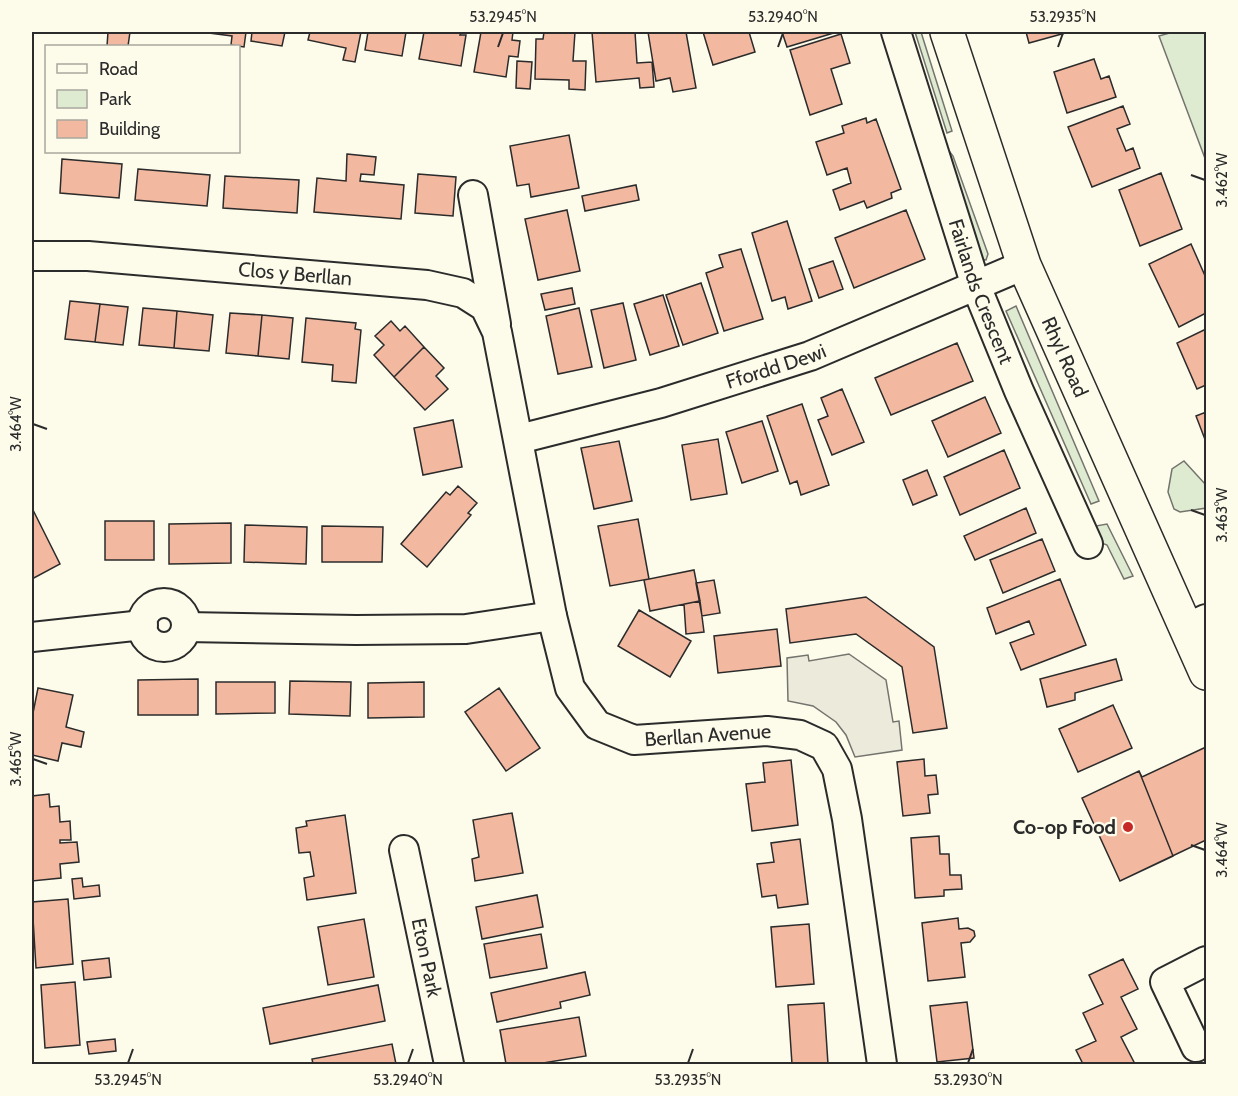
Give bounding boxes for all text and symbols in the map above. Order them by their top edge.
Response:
text: 53.2945°N [469,8,537,26]
text: 53.2940°N [748,8,818,26]
text: 53.2935°N [1030,8,1096,26]
legend [45,45,240,153]
text: Road [99,58,138,80]
text: Park [99,88,132,110]
text: Building [99,118,161,140]
text: 3.462°W [1213,152,1231,207]
street label: Fairlands Crescent [944,216,1019,368]
street label: Clos y Berllan [237,257,353,291]
street label: Rhyl Road [1037,313,1093,401]
street label: Ffordd Dewi [723,339,830,394]
text: 3.464°W [7,395,25,452]
text: 3.463°W [1213,487,1231,543]
street label: Berllan Avenue [644,719,772,751]
text: 3.465°W [7,731,25,787]
place label: Co-op Food [1013,815,1116,839]
marker: Co-op Food [1121,820,1135,834]
text: 3.464°W [1213,821,1231,878]
street label: Eton Park [407,916,447,999]
text: 53.2945°N [94,1071,162,1089]
text: 53.2940°N [373,1071,443,1089]
text: 53.2935°N [655,1071,721,1089]
text: 53.2930°N [933,1071,1003,1089]

